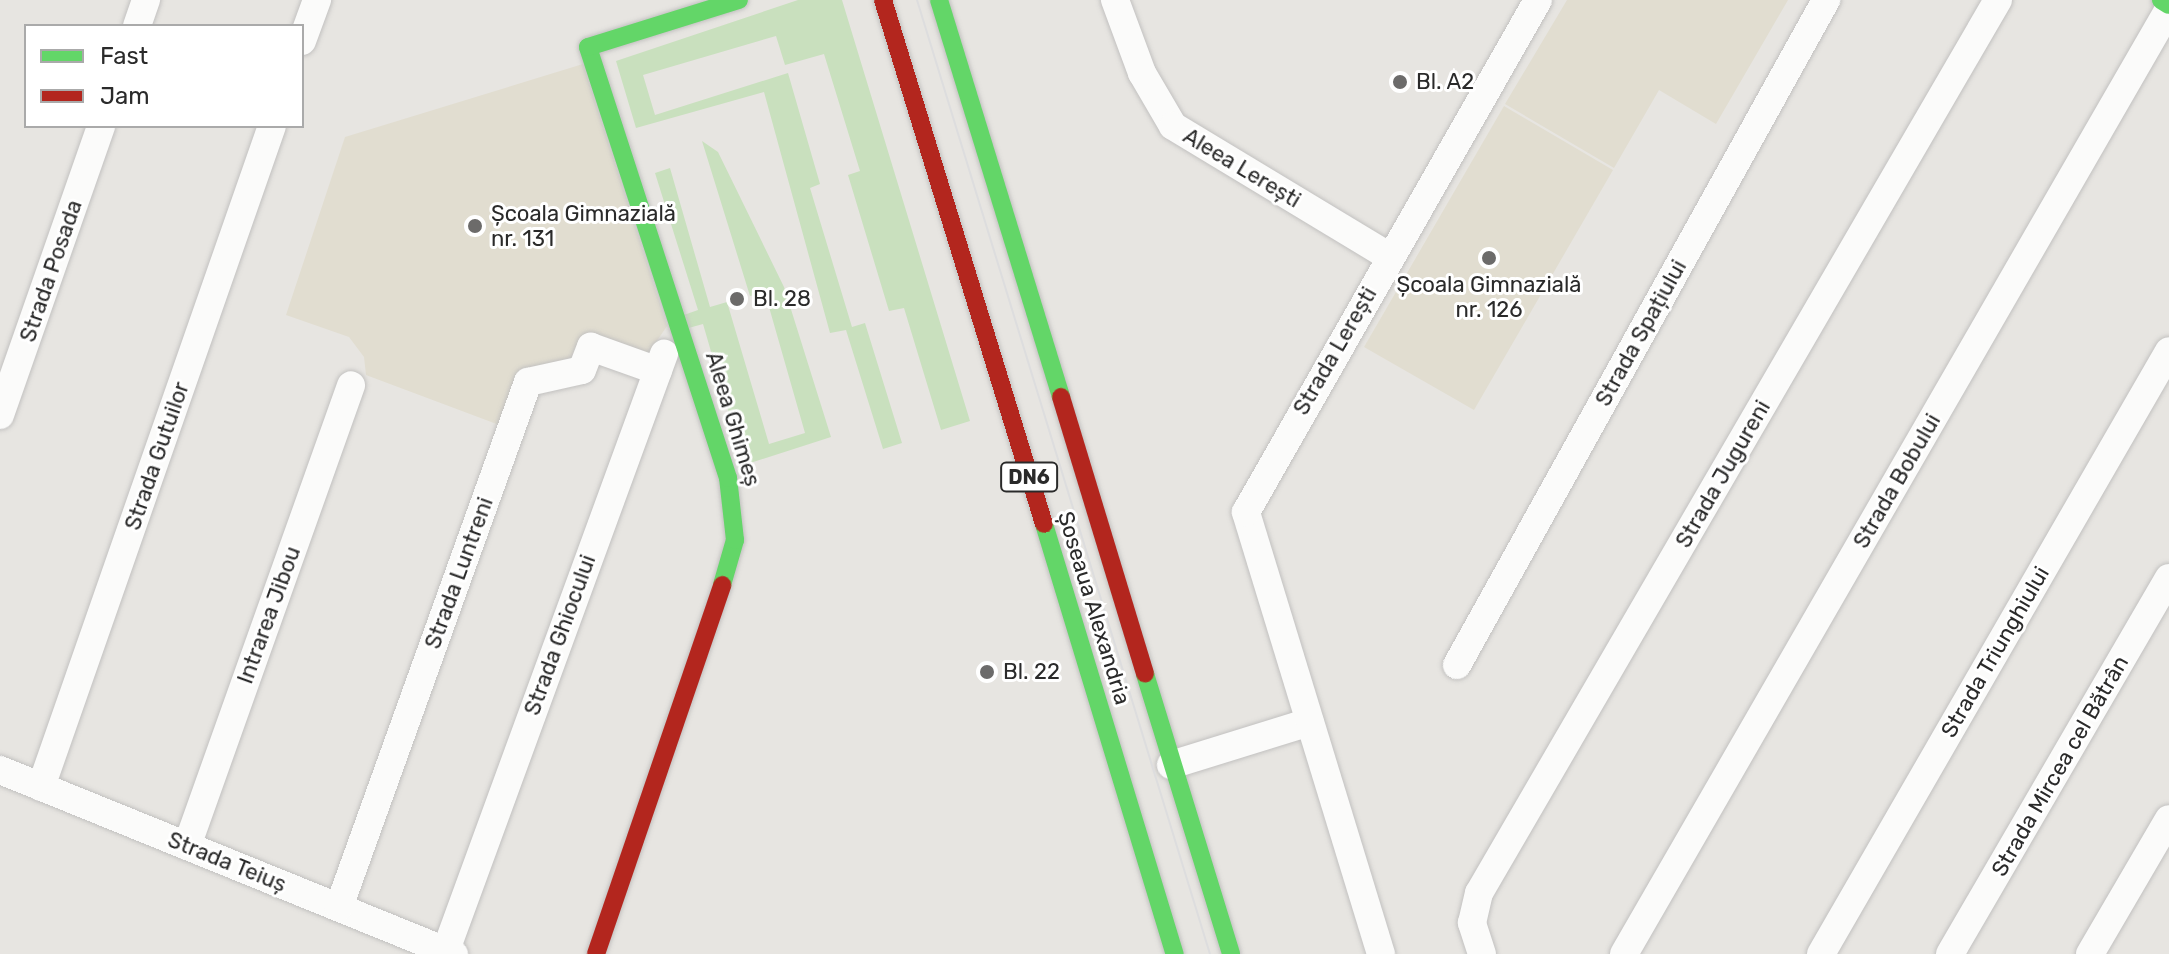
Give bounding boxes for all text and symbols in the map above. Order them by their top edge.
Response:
legend [24,24,304,128]
text: Fast [100,42,148,70]
place label: Bl. A2 [1416,69,1475,95]
marker: Bl. A2 [1391,73,1409,91]
text: Jam [100,82,150,110]
street label: Aleea Lerești [1178,123,1306,213]
street label: Strada Posada [14,197,88,345]
place label: Școala Gimnazială nr. 131 [491,200,676,252]
marker: Școala Gimnazială nr. 131 [466,217,484,235]
marker: Școala Gimnazială nr. 126 [1480,249,1498,267]
street label: Strada Spațiului [1590,255,1692,411]
place label: Școala Gimnazială nr. 126 [1397,271,1581,322]
street label: Strada Lerești [1288,282,1382,420]
place label: Bl. 28 [753,286,811,312]
marker: Bl. 28 [728,290,746,308]
street label: Aleea Ghimeș [700,349,766,489]
street label: Strada Gutuilor [119,378,195,534]
street label: Strada Jugureni [1670,396,1776,552]
street label: Strada Bobului [1848,409,1946,553]
road number: DN6 [999,461,1059,493]
street label: Strada Luntreni [419,494,499,652]
street label: Șoseaua Alexandria [1052,508,1136,708]
street label: Intrarea Jibou [232,543,306,687]
street label: Strada Ghiocului [519,551,601,719]
street label: Strada Triunghiului [1935,562,2055,742]
street label: Strada Mircea cel Bătrân [1986,651,2134,881]
place label: Bl. 22 [1003,659,1060,685]
marker: Bl. 22 [978,663,996,681]
street label: Strada Teiuș [164,826,290,898]

